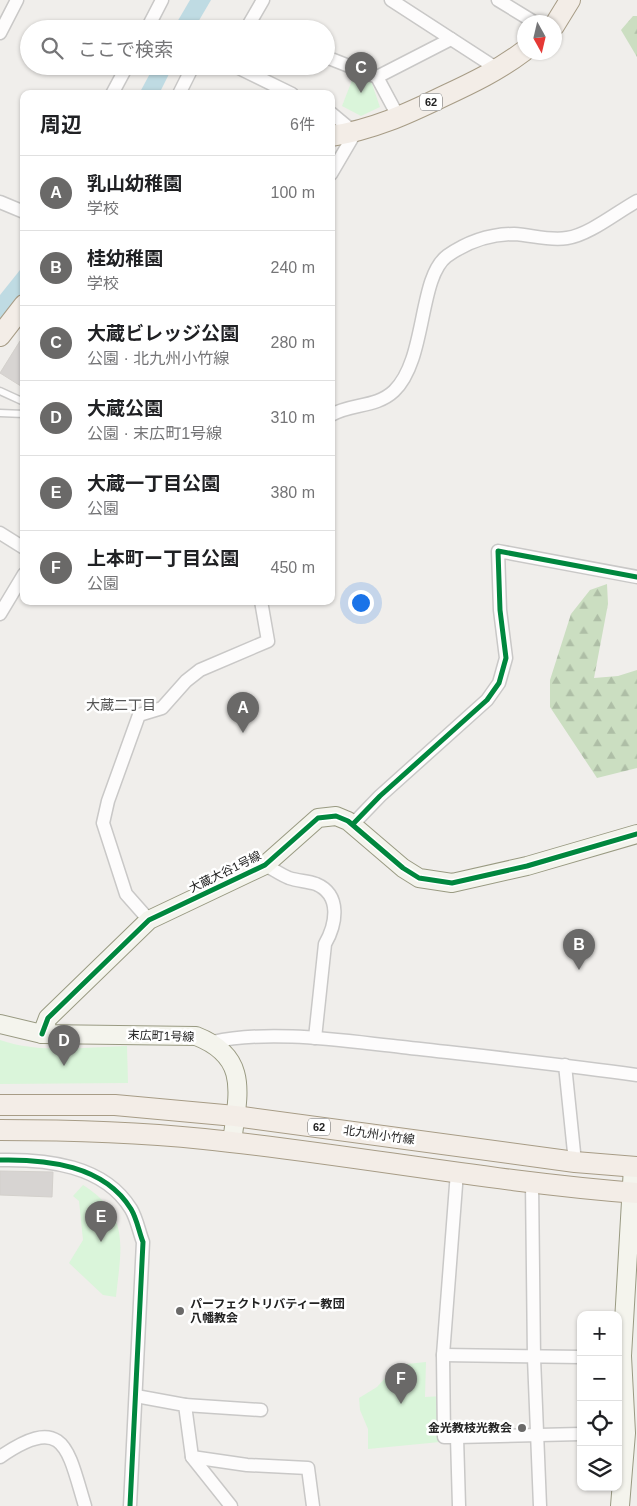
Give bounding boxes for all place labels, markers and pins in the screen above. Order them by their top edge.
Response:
pin: C [345,52,377,93]
pin: A [227,692,259,733]
pin: B [563,929,595,970]
pin: D [48,1025,80,1066]
pin: E [85,1201,117,1242]
place label: パーフェクトリバティー教団 八幡教会 [190,1297,345,1325]
marker: パーフェクトリバティー教団 八幡教会 [174,1305,186,1317]
pin: F [385,1363,417,1404]
place label: 金光教枝光教会 [428,1421,512,1435]
marker: 金光教枝光教会 [516,1422,528,1434]

